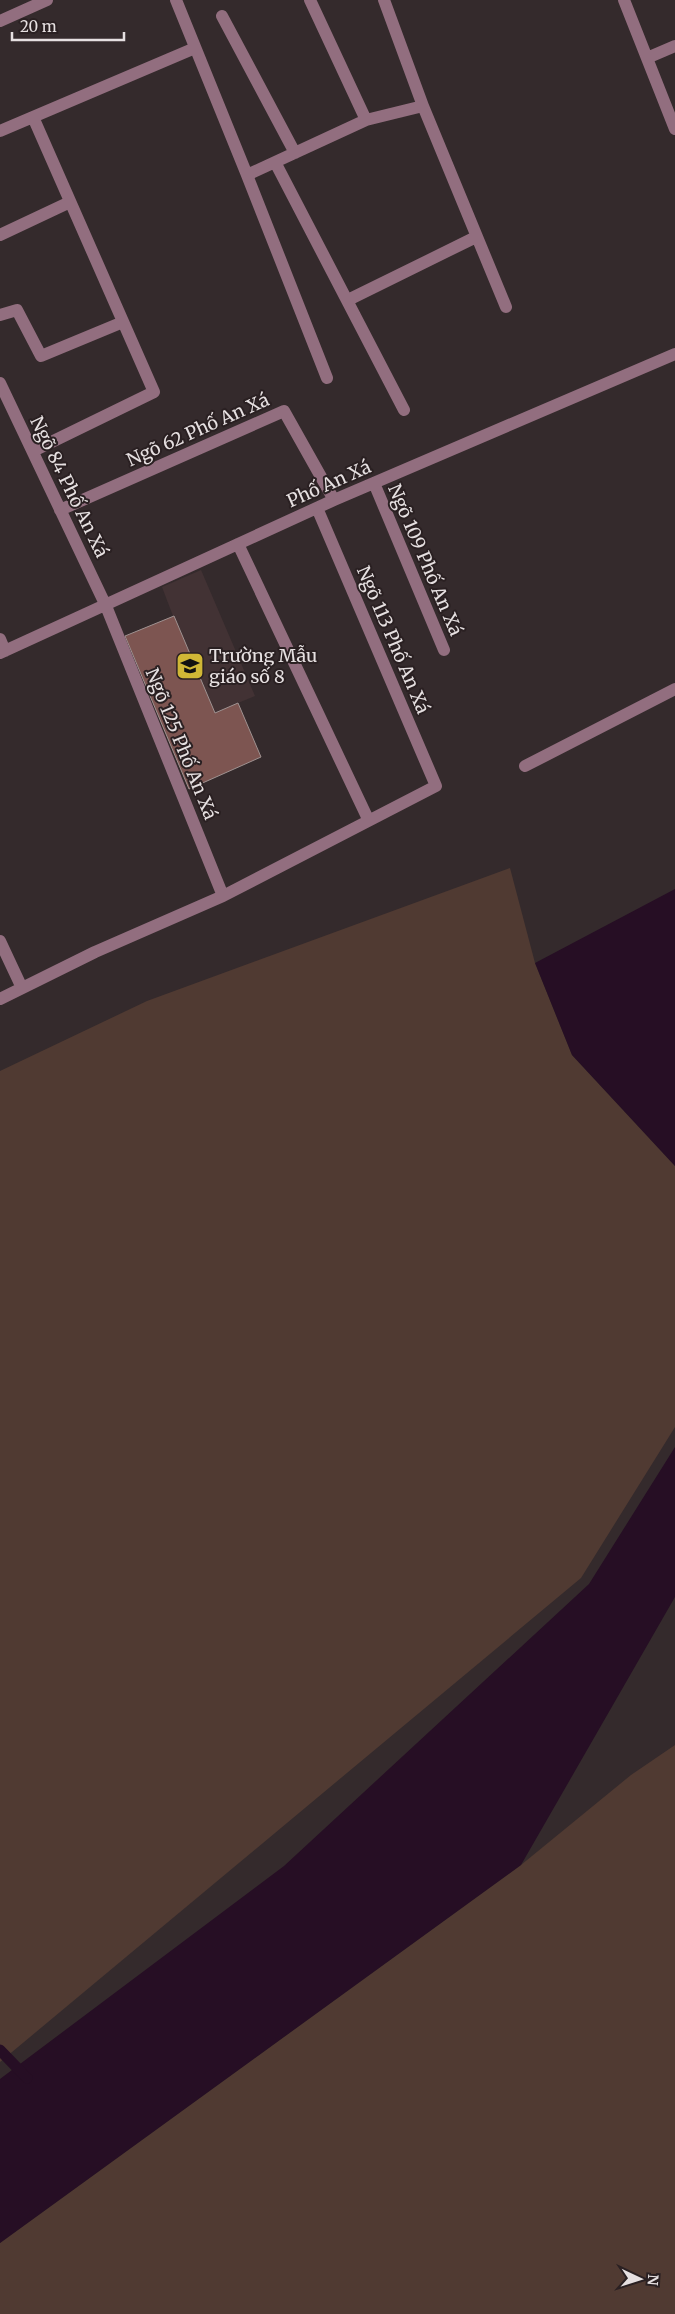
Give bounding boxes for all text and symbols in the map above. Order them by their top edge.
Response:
scale bar [12,10,125,42]
text: 20 m [20,17,57,36]
street label: Ngõ 62 Phố An Xá [123,388,273,471]
street label: Ngõ 84 Phố An Xá [25,412,114,561]
street label: Phố An Xá [283,455,375,512]
street label: Ngõ 109 Phố An Xá [383,481,468,639]
street label: Ngõ 113 Phố An Xá [352,563,435,717]
place label: Trường Mẫu giáo số 8 [209,644,317,688]
school or university icon: Trường Mẫu giáo số 8 [175,651,205,681]
street label: Ngõ 125 Phố An Xá [141,665,222,823]
north arrow [615,2254,665,2304]
text: N [644,2274,662,2286]

